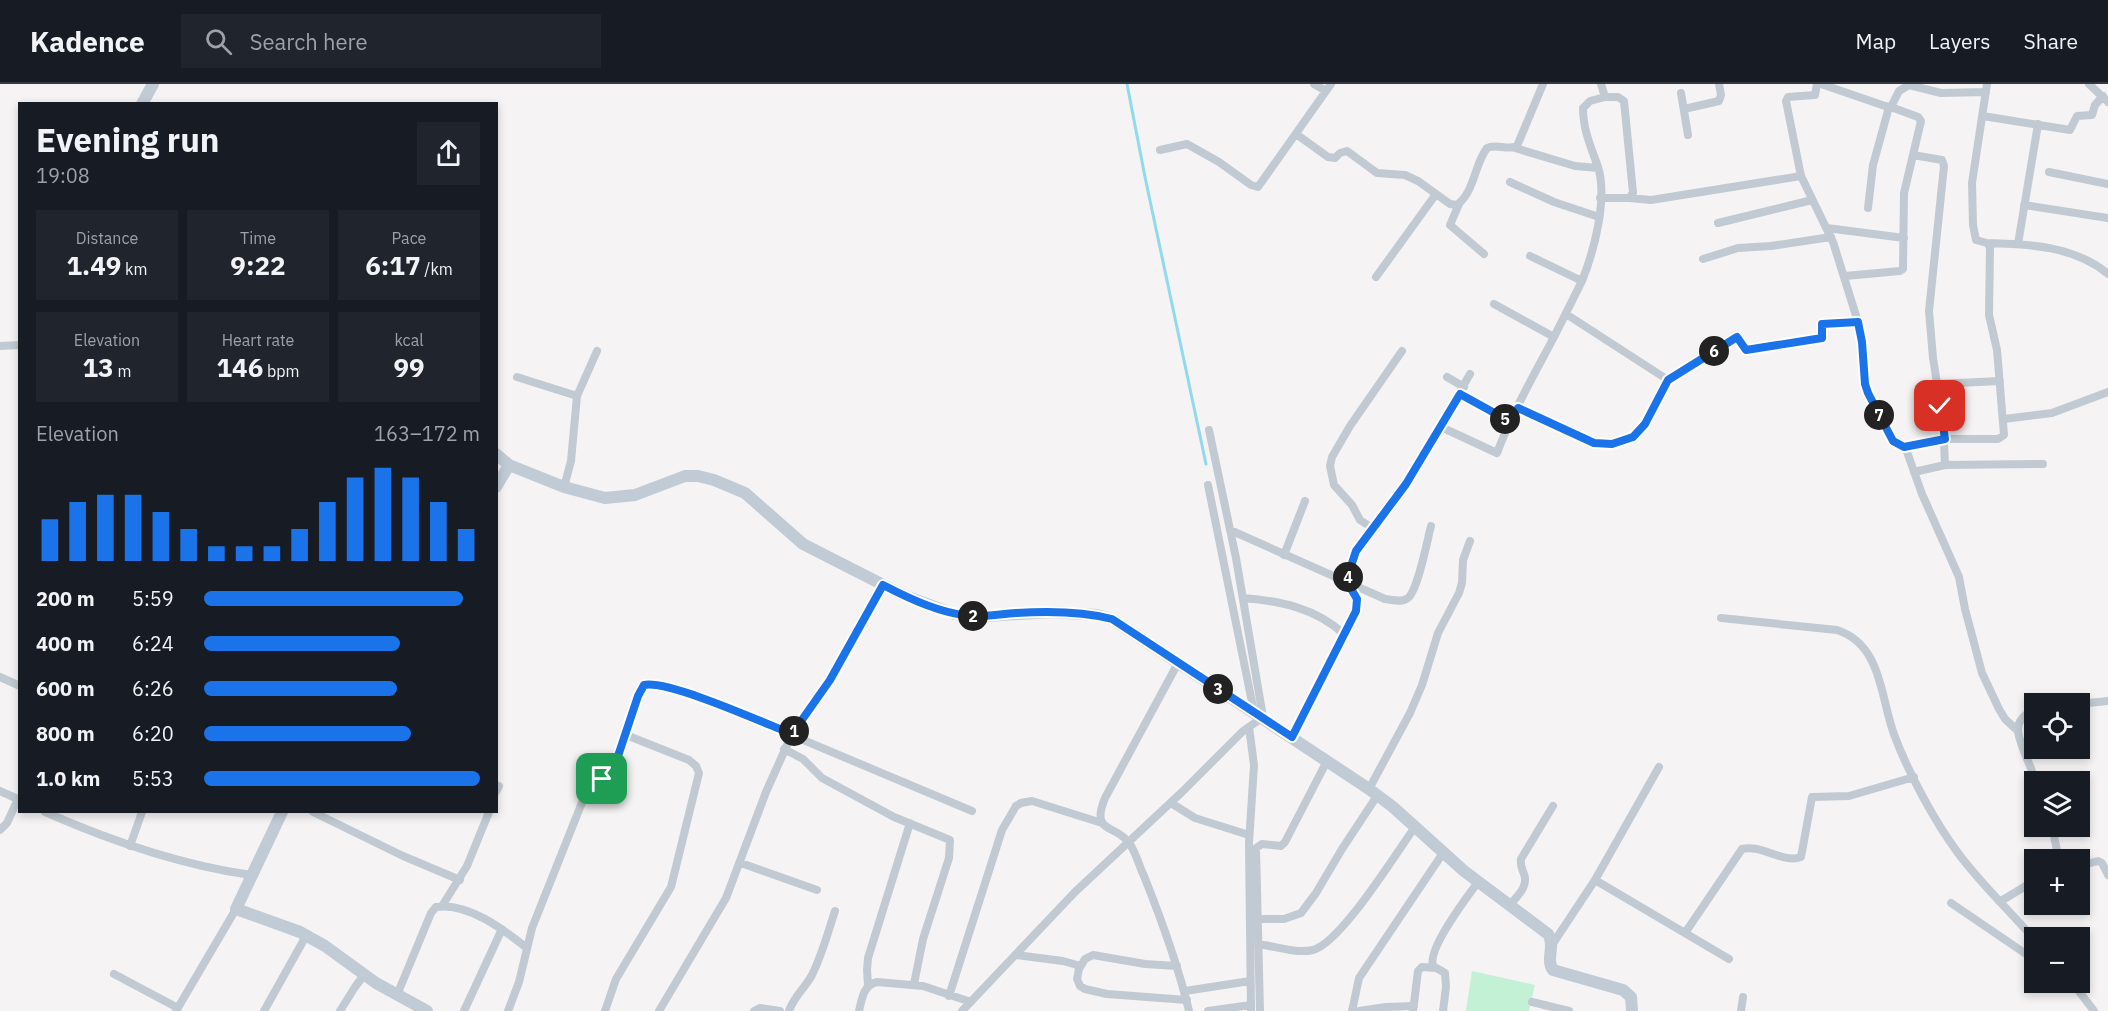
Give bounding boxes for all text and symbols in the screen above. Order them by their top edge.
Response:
search box [181,14,601,68]
text: Kadence [30,23,145,60]
icon: search [202,25,235,58]
text: Search here [250,27,368,56]
text: Map [1856,27,1896,55]
text: Layers [1929,27,1991,55]
text: Share [2024,27,2078,55]
text: Evening run [36,118,220,161]
button: share [417,122,480,185]
text: 19:08 [36,162,90,189]
text: Distance [76,228,138,248]
text: Time [240,228,276,248]
text: Pace [392,228,426,248]
text: 1.49 [66,248,121,282]
text: 9:22 [230,248,286,282]
text: 6:17 [365,248,421,282]
text: km [121,259,148,279]
text: /km [421,259,453,279]
text: Elevation [74,330,140,350]
text: Heart rate [222,330,294,350]
text: kcal [394,330,424,350]
pin: 6 [1699,336,1729,366]
text: 6 [1709,341,1719,361]
text: 13 [83,350,114,384]
text: 146 [216,350,263,384]
text: 99 [393,350,425,384]
text: m [114,361,131,381]
text: bpm [263,361,300,381]
pin [1914,380,1965,431]
icon: check [1923,389,1956,422]
pin: 7 [1864,400,1894,430]
pin: 5 [1490,404,1520,434]
text: 7 [1874,405,1884,425]
text: 5 [1500,409,1510,429]
text: Elevation [36,420,119,447]
text: 163–172 m [374,420,480,447]
pin: 4 [1333,562,1363,592]
text: 4 [1343,567,1353,587]
text: 200 m [36,585,95,612]
text: 5:59 [132,585,174,612]
pin: 2 [958,601,988,631]
text: 2 [968,606,978,626]
text: 400 m [36,630,95,657]
text: 6:24 [132,630,174,657]
pin: 3 [1203,674,1233,704]
text: 600 m [36,675,95,702]
text: 6:26 [132,675,174,702]
text: 3 [1213,679,1223,699]
map controls [2024,693,2090,993]
button: locate [2024,693,2090,759]
pin: 1 [779,716,809,746]
text: 800 m [36,720,95,747]
text: 6:20 [132,720,174,747]
text: 1 [789,721,799,741]
pin [576,753,627,804]
icon: arrive [585,762,618,795]
text: 1.0 km [36,765,100,792]
text: 5:53 [132,765,174,792]
button: layers [2024,771,2090,837]
button: + [2024,849,2090,915]
button: − [2024,927,2090,993]

